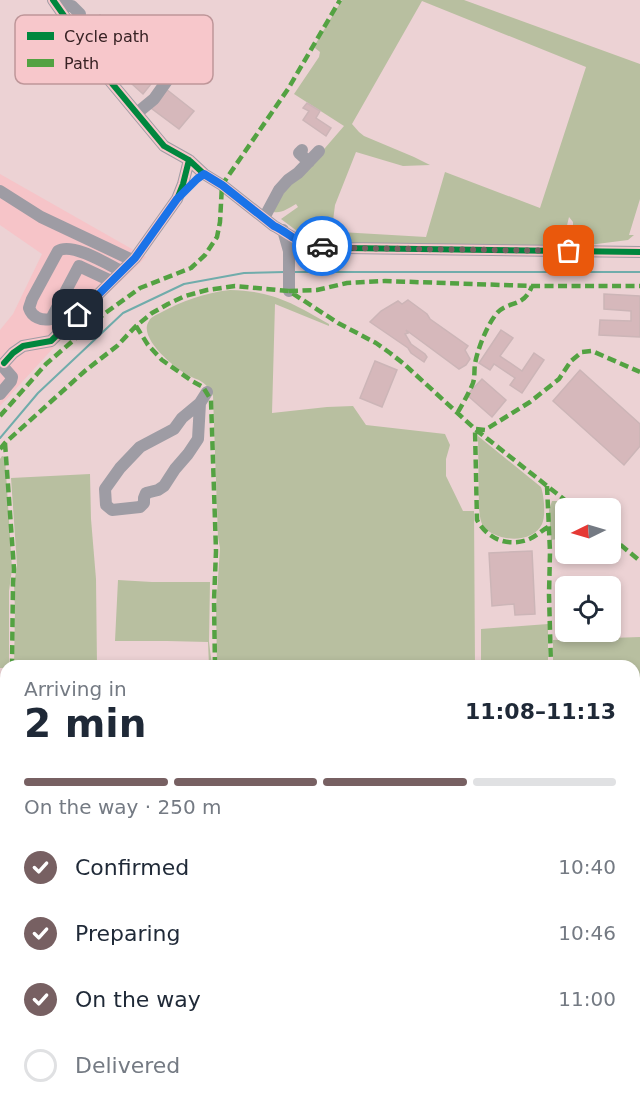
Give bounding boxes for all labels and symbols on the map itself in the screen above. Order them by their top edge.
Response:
legend [15,15,213,84]
text: Cycle path [64,27,149,46]
text: Path [64,54,99,73]
courier [292,216,352,276]
pin [543,225,594,276]
pin [52,289,103,340]
north arrow [555,498,621,564]

